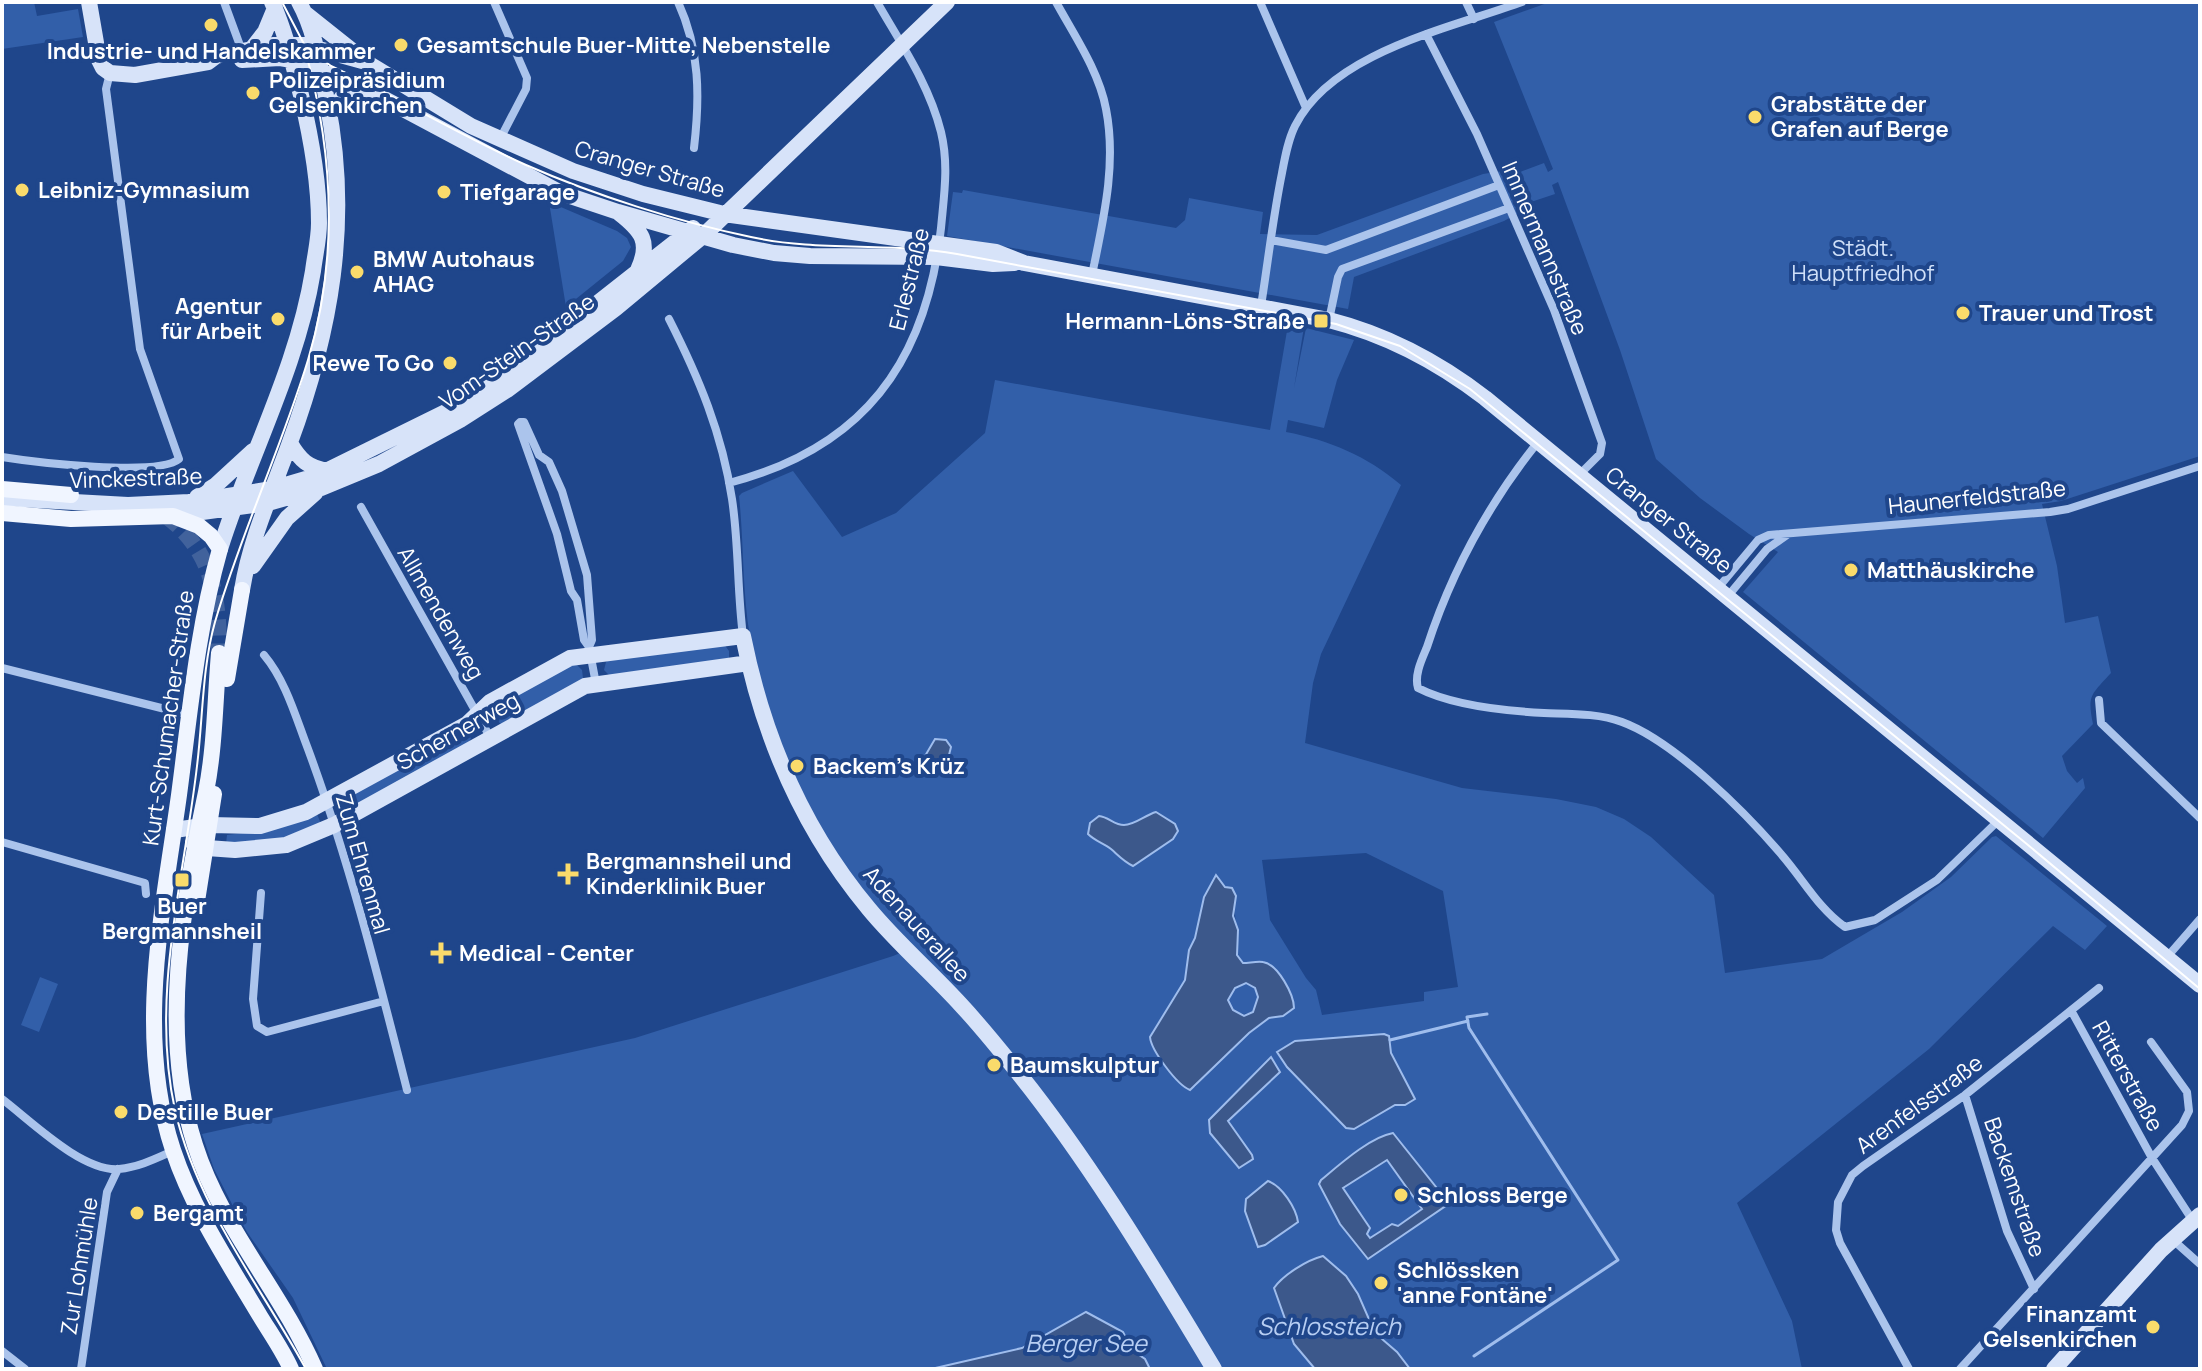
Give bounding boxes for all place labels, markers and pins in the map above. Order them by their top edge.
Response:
marker: Industrie- und Handelskammer [202,16,220,34]
place label: Gesamtschule Buer-Mitte, Nebenstelle [417,30,831,60]
place label: Industrie- und Handelskammer [47,36,376,66]
marker: Gesamtschule Buer-Mitte, Nebenstelle [392,36,410,54]
place label: Polizeipräsidium Gelsenkirchen [269,65,445,120]
marker: Polizeipräsidium Gelsenkirchen [244,84,262,102]
place label: Grabstätte der Grafen auf Berge [1771,89,1949,144]
marker: Grabstätte der Grafen auf Berge [1746,108,1764,126]
place label: Leibniz-Gymnasium [38,175,250,205]
place label: Tiefgarage [460,177,575,207]
marker: Leibniz-Gymnasium [13,181,31,199]
marker: Tiefgarage [435,183,453,201]
place label: BMW Autohaus AHAG [373,244,535,299]
marker: BMW Autohaus AHAG [348,263,366,281]
place label: Agentur für Arbeit [161,291,262,346]
place label: Trauer und Trost [1979,298,2153,328]
marker: Trauer und Trost [1954,304,1972,322]
place label: Hermann-Löns-Straße [1065,306,1305,336]
marker: Agentur für Arbeit [269,310,287,328]
marker: Hermann-Löns-Straße [1312,312,1330,330]
place label: Rewe To Go [313,348,434,378]
marker: Rewe To Go [441,354,459,372]
place label: Matthäuskirche [1867,555,2035,585]
marker: Matthäuskirche [1842,561,1860,579]
place label: Backem's Krüz [813,751,965,781]
marker: Backem's Krüz [788,757,806,775]
place label: Bergmannsheil und Kinderklinik Buer [586,846,792,901]
marker: Bergmannsheil und Kinderklinik Buer [557,863,579,885]
marker: Buer Bergmannsheil [173,871,191,889]
place label: Buer Bergmannsheil [102,891,262,946]
place label: Medical - Center [459,938,634,968]
marker: Medical - Center [430,942,452,964]
place label: Baumskulptur [1010,1050,1160,1080]
marker: Baumskulptur [985,1056,1003,1074]
place label: Destille Buer [137,1097,273,1127]
marker: Destille Buer [112,1103,130,1121]
place label: Schloss Berge [1417,1180,1568,1210]
marker: Schloss Berge [1392,1186,1410,1204]
place label: Bergamt [153,1198,244,1228]
marker: Bergamt [128,1204,146,1222]
place label: Schlössken 'anne Fontäne' [1397,1255,1553,1310]
marker: Schlössken 'anne Fontäne' [1372,1274,1390,1292]
place label: Finanzamt Gelsenkirchen [1983,1299,2137,1354]
marker: Finanzamt Gelsenkirchen [2144,1318,2162,1336]

